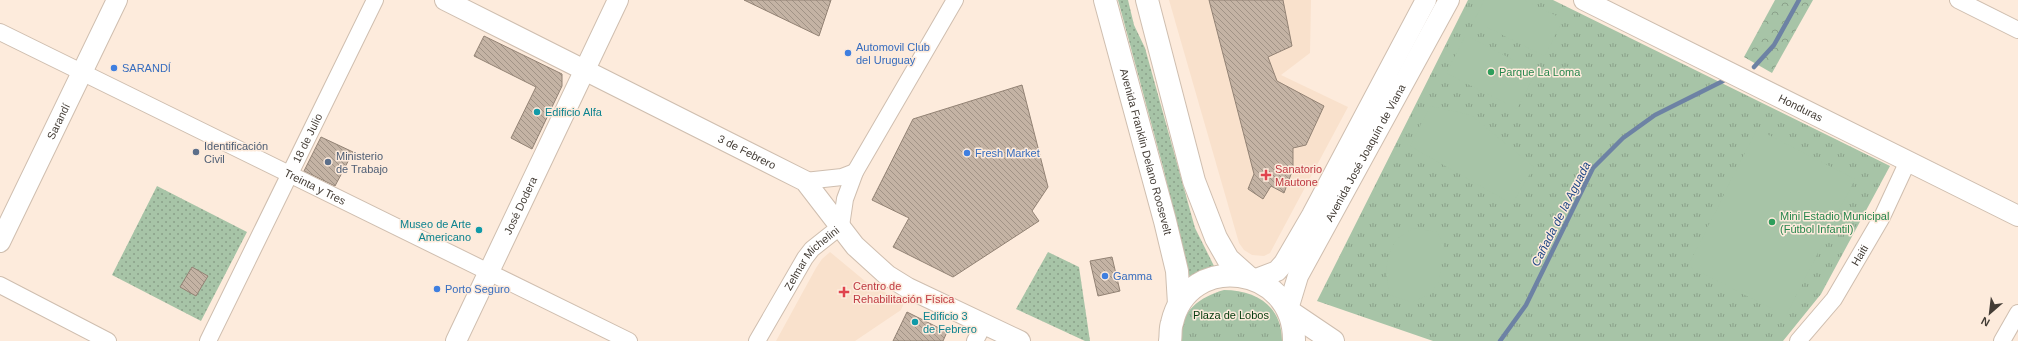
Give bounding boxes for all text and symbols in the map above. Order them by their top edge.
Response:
place label: Automovil Club del Uruguay [856,41,930,66]
marker: Automovil Club del Uruguay [843,48,853,58]
place label: SARANDÍ [122,62,172,74]
marker: SARANDÍ [109,63,119,73]
place label: Parque La Loma [1499,66,1581,78]
street label: Avenida Franklin Delano Roosevelt [1118,67,1174,236]
marker: Parque La Loma [1486,67,1496,77]
street label: Avenida José Joaquín de Viana [1323,81,1408,223]
street label: Honduras [1777,92,1825,124]
street label: Sarandí [45,101,72,141]
place label: Edificio Alfa [545,106,603,118]
marker: Edificio Alfa [532,107,542,117]
street label: 18 de Julio [290,111,325,165]
street label: 3 de Febrero [716,132,778,171]
place label: Identificación Civil [204,140,268,165]
marker: Identificación Civil [191,147,201,157]
place label: Fresh Market [975,147,1040,159]
marker: Fresh Market [962,148,972,158]
place label: Ministerio de Trabajo [336,150,388,175]
marker: Ministerio de Trabajo [323,157,333,167]
water label: Cañada de la Aguada [1529,159,1594,269]
place label: Sanatorio Mautone [1275,163,1322,188]
street label: Treinta y Tres [282,167,348,207]
marker: Sanatorio Mautone [1260,169,1272,181]
street label: José Dodera [502,174,540,236]
place label: Mini Estadio Municipal (Fútbol Infantil) [1780,210,1889,235]
marker: Mini Estadio Municipal (Fútbol Infantil) [1767,217,1777,227]
place label: Museo de Arte Americano [400,218,471,243]
street label: Zelmar Michelini [782,224,841,292]
marker: Museo de Arte Americano [474,225,484,235]
street label: Haiti [1849,243,1870,268]
place label: Gamma [1113,270,1153,282]
marker: Gamma [1100,271,1110,281]
place label: Centro de Rehabilitación Física [853,280,955,305]
place label: Porto Seguro [445,283,510,295]
marker: Porto Seguro [432,284,442,294]
marker: Centro de Rehabilitación Física [838,286,850,298]
north arrow [1970,293,2010,333]
park label: Plaza de Lobos [1193,309,1269,321]
place label: Edificio 3 de Febrero [923,310,977,335]
text: N [1979,315,1992,329]
marker: Edificio 3 de Febrero [910,317,920,327]

